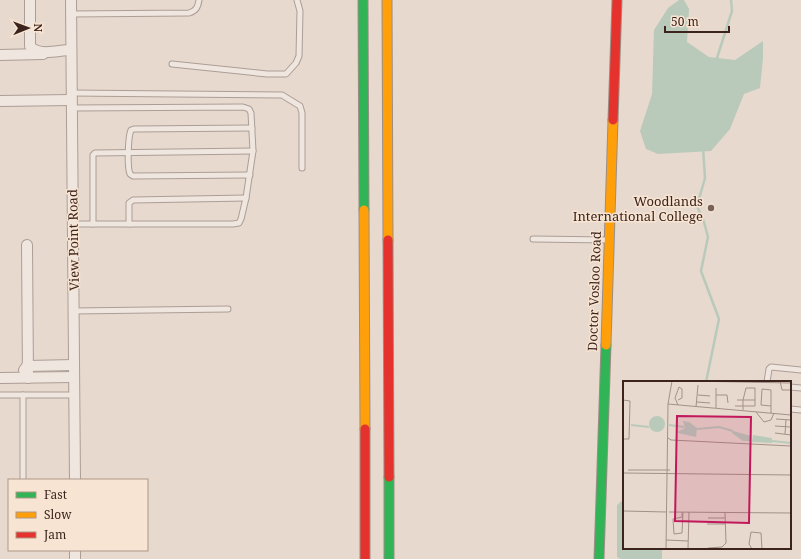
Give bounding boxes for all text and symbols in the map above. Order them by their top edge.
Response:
north arrow [8,8,48,48]
scale bar [665,8,729,34]
text: 50 m [671,13,699,30]
text: N [31,23,46,33]
street label: View Point Road [63,189,83,291]
place label: Woodlands International College [573,192,703,225]
marker: Woodlands International College [706,203,716,213]
street label: Doctor Vosloo Road [583,231,605,351]
inset map [623,381,791,549]
legend [8,479,148,551]
text: Fast [44,486,67,503]
text: Slow [44,506,72,523]
text: Jam [43,526,66,543]

